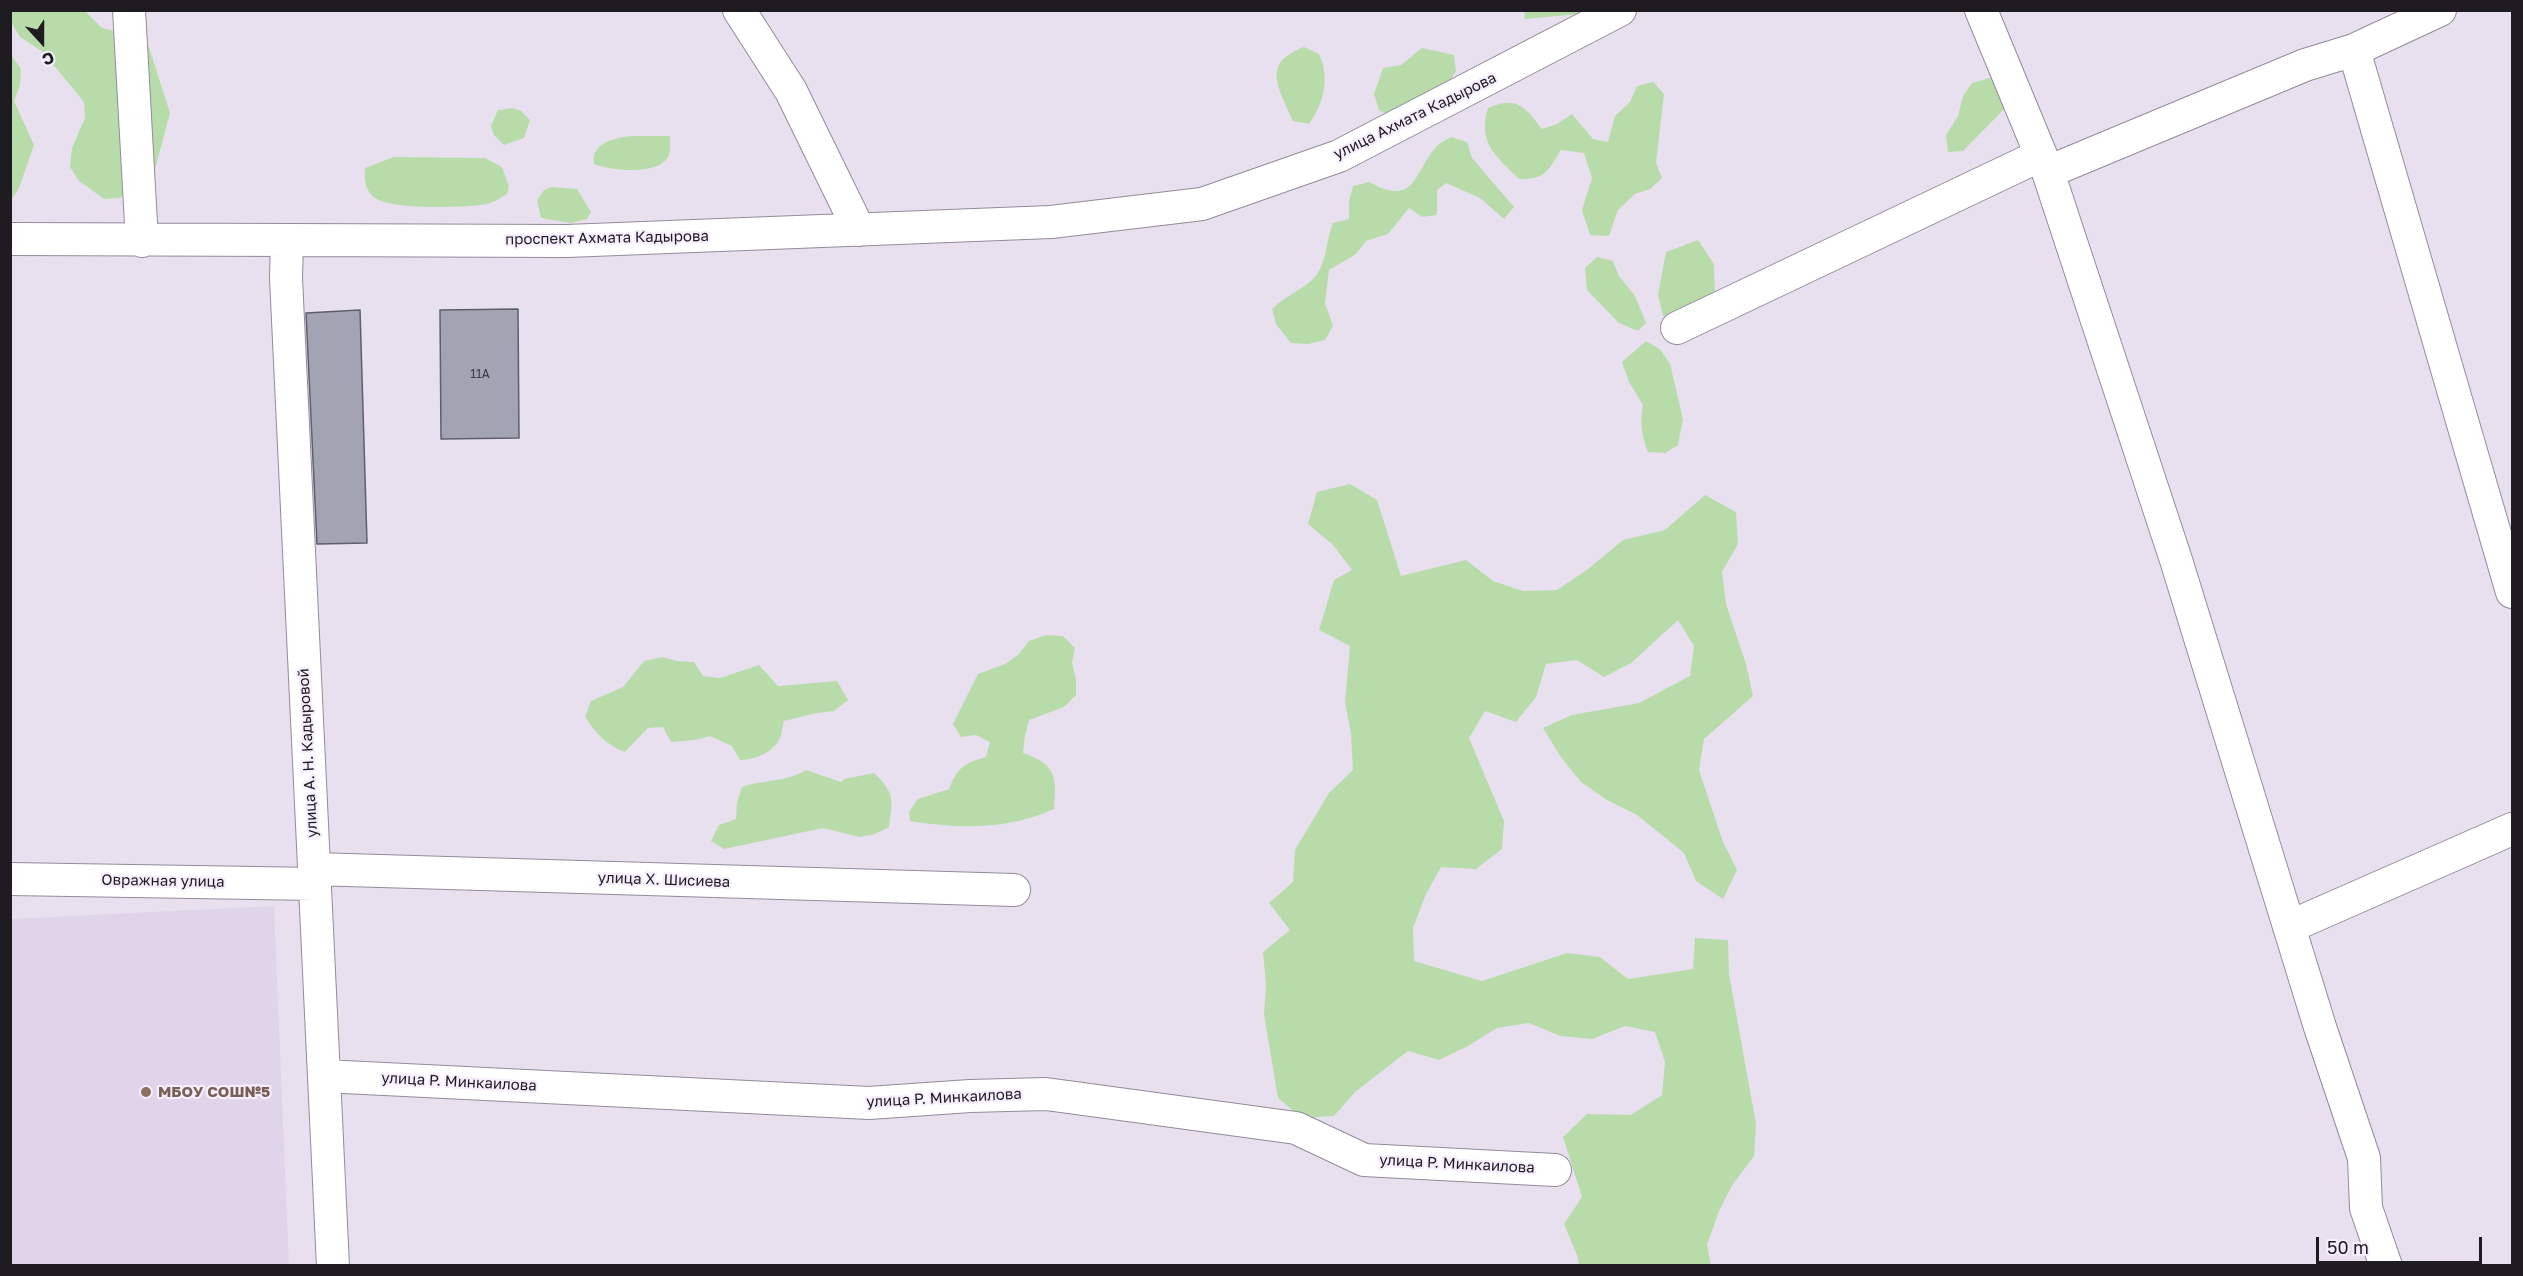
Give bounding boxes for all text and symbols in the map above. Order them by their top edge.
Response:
north arrow [12,12,72,72]
text: С [40,47,57,70]
street label: улица Ахмата Кадырова [1331,69,1499,163]
street label: проспект Ахмата Кадырова [505,227,709,249]
house number: 11А [470,367,490,381]
street label: улица А. Н. Кадыровой [295,668,321,838]
street label: улица Х. Шисиева [597,869,731,891]
street label: Овражная улица [101,871,225,891]
street label: улица Р. Минкаилова [381,1069,537,1095]
place label: МБОУ СОШ№5 [158,1083,270,1101]
marker: МБОУ СОШ№5 [139,1085,153,1099]
street label: улица Р. Минкаилова [866,1085,1022,1111]
street label: улица Р. Минкаилова [1379,1151,1535,1177]
scale bar [2319,1225,2486,1263]
text: 50 m [2327,1236,2369,1258]

